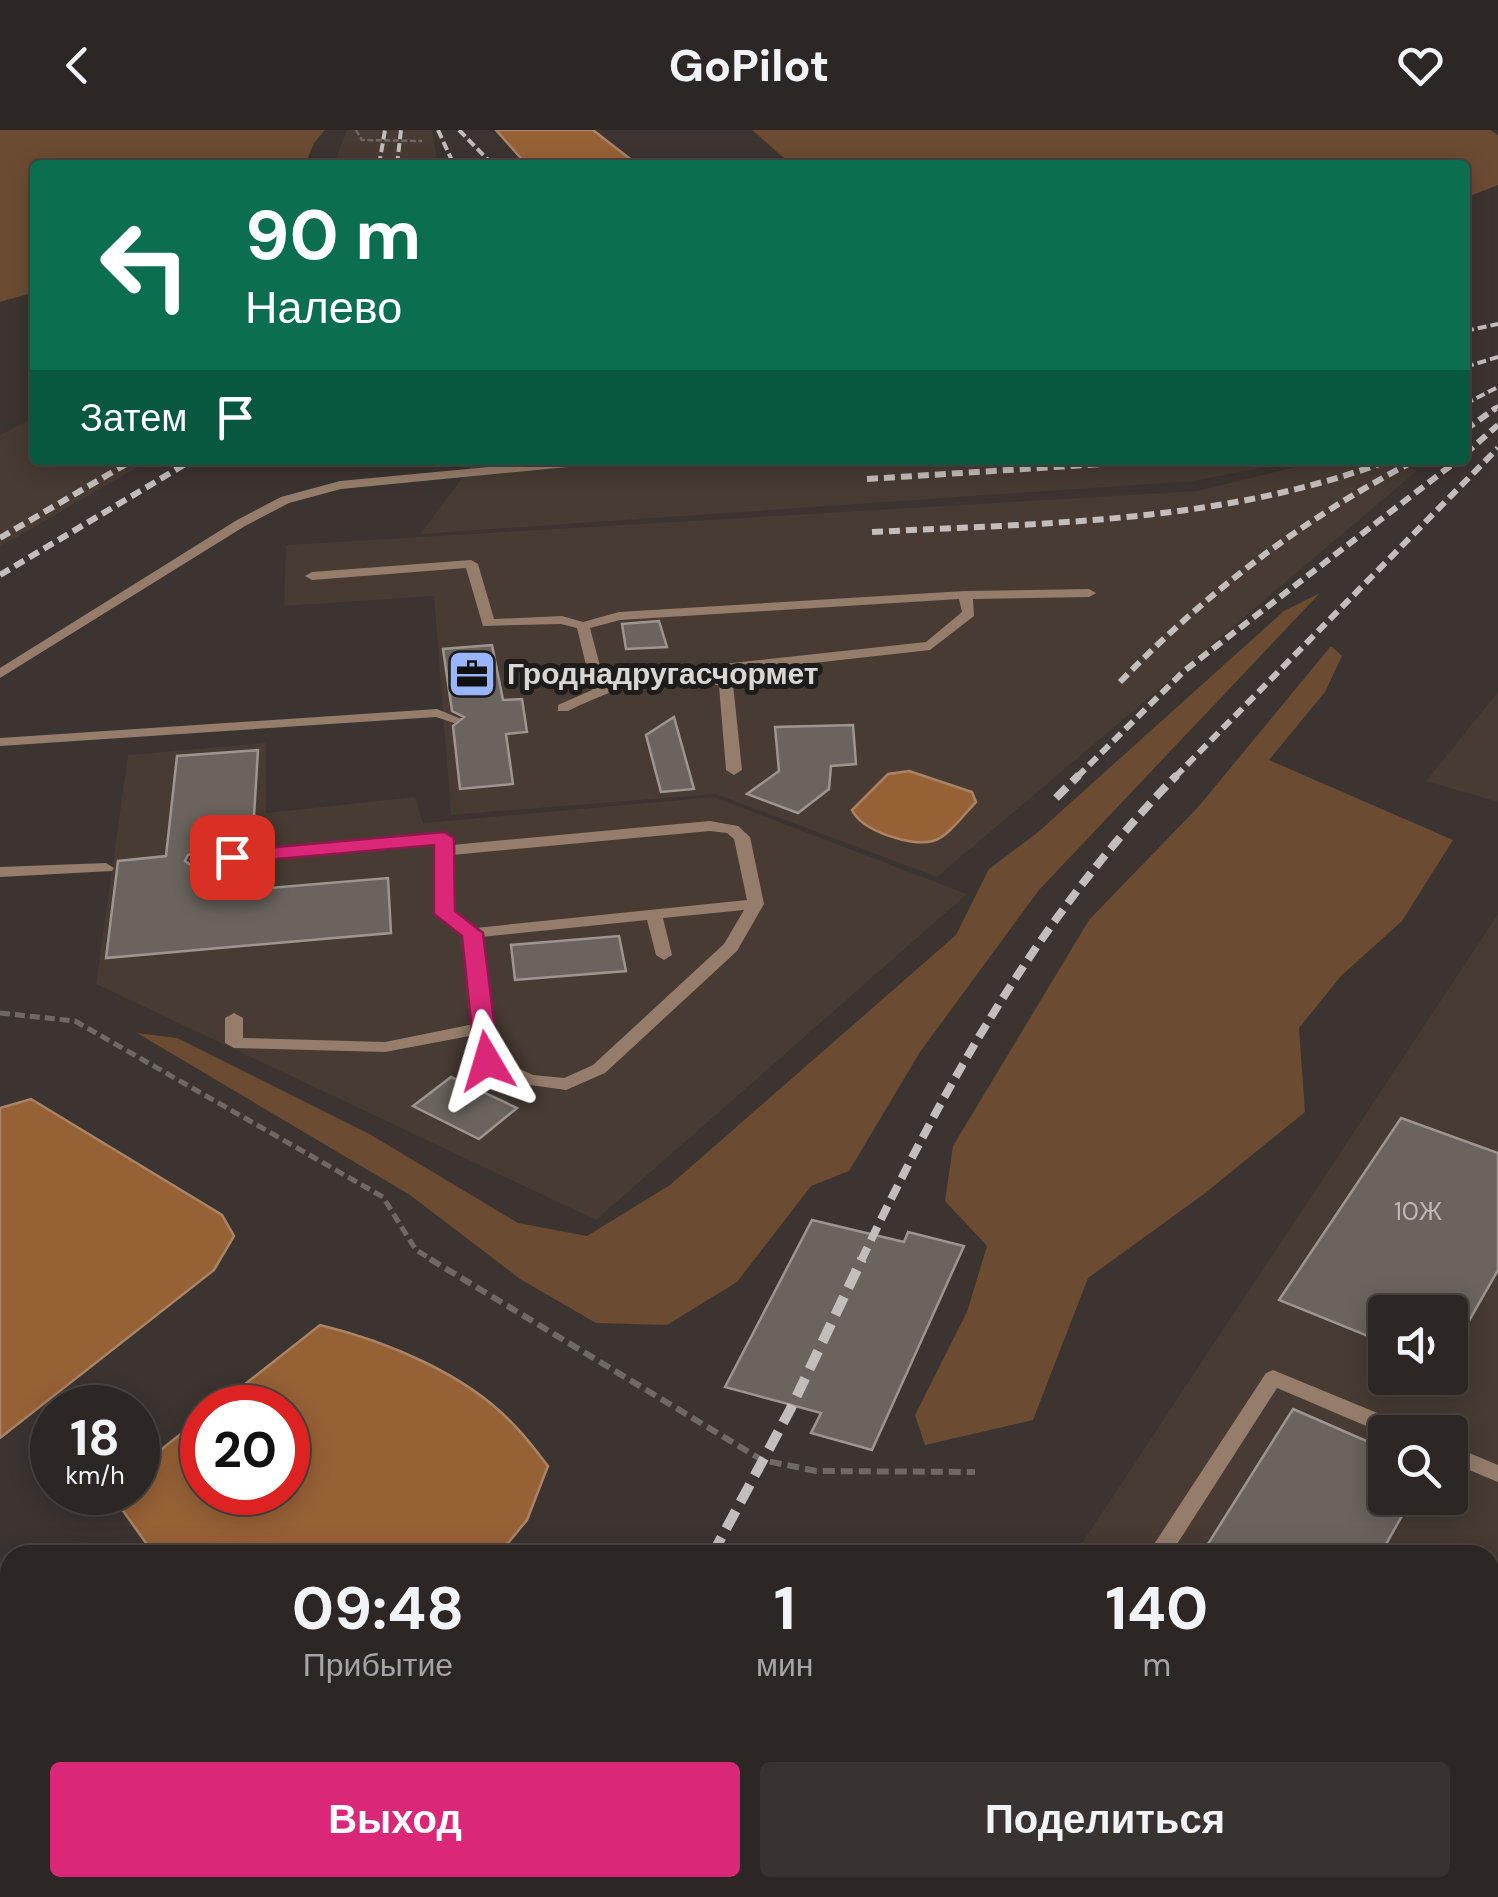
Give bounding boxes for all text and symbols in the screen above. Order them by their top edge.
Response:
text: GoPilot [669,36,829,95]
icon: back [50,38,105,93]
icon: heart [1393,38,1448,93]
text: 90 m [245,190,421,281]
icon: left [80,200,210,330]
text: Налево [245,278,402,337]
icon: arrive [208,390,263,445]
text: Затем [80,393,188,443]
office icon: Гроднадругасчормет [446,648,498,700]
place label: Гроднадругасчормет [507,654,819,693]
pin [190,815,275,900]
icon: arrive [205,830,260,885]
position arrow [435,1009,539,1113]
house number: 10Ж [1394,1195,1442,1228]
map controls [1368,1295,1468,1515]
button: sound [1368,1295,1468,1395]
speed limit sign: 20 [180,1385,310,1515]
text: 18 [70,1405,120,1471]
button: search [1368,1415,1468,1515]
text: km/h [65,1459,125,1492]
text: 09:48 [292,1569,464,1648]
text: 1 [774,1569,796,1648]
text: 140 [1105,1569,1208,1648]
text: Прибытие [303,1644,453,1686]
text: мин [756,1644,813,1686]
text: m [1142,1644,1171,1686]
button: Выход [50,1762,740,1877]
button: Поделиться [760,1762,1450,1877]

